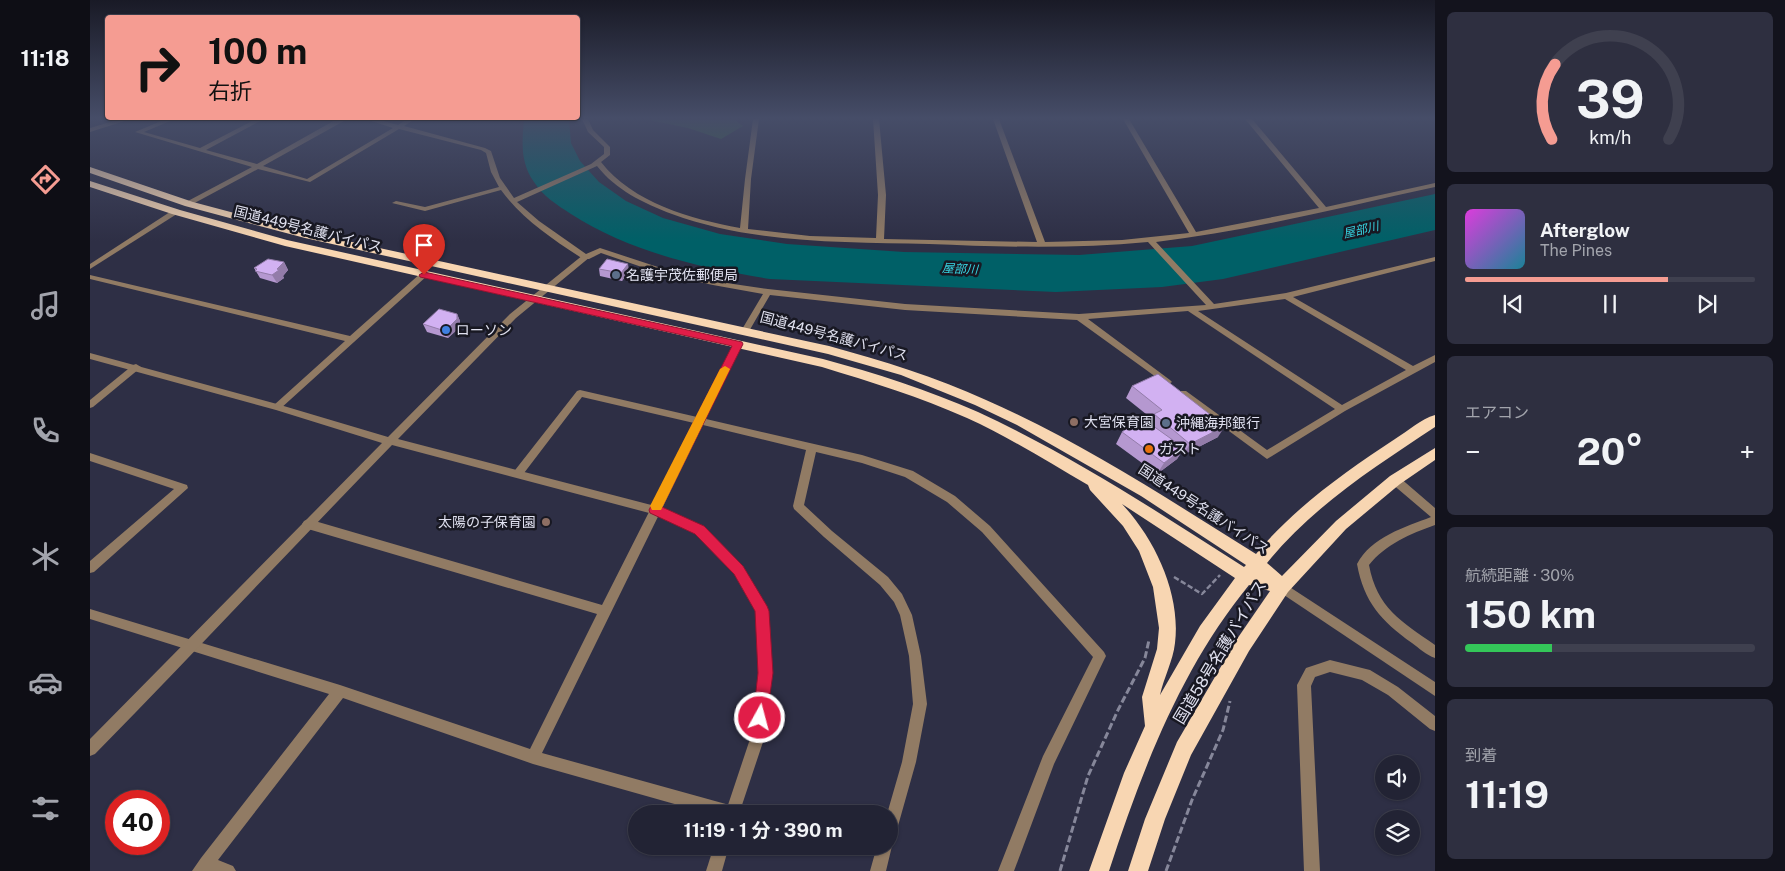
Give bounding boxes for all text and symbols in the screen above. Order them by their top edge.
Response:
text: 100 m [208,31,307,72]
icon: right [125,35,190,100]
text: 11:18 [21,45,69,71]
text: 39 [1576,69,1644,130]
text: 右折 [208,78,252,104]
text: km/h [1589,127,1631,148]
icon: directions [28,162,63,197]
street label: 国道449号名護バイパス [232,203,384,255]
water label: 屋部川 [1342,219,1382,241]
text: Afterglow [1540,219,1630,241]
pin [403,224,445,275]
icon: arrive [410,231,438,259]
text: The Pines [1540,241,1612,260]
water label: 屋部川 [942,261,980,277]
place label: 名護宇茂佐郵便局 [626,267,738,283]
marker: 名護宇茂佐郵便局 [610,269,622,281]
icon: music [28,288,63,323]
icon: previous [1499,290,1527,318]
icon: pause [1596,290,1624,318]
icon: next [1693,290,1721,318]
street label: 国道449号名護バイパス [758,309,910,363]
place label: ローソン [456,322,512,338]
marker: ローソン [440,324,452,336]
text: エアコン [1465,403,1529,422]
icon: phone [28,413,63,448]
place label: 大宮保育園 [1084,414,1154,430]
place label: 沖縄海邦銀行 [1176,415,1260,431]
marker: 大宮保育園 [1068,416,1080,428]
marker: 沖縄海邦銀行 [1160,417,1172,429]
text: 20° [1577,429,1643,474]
text: − [1465,435,1481,468]
text: + [1739,435,1755,468]
place label: ガスト [1159,441,1201,457]
marker: ガスト [1143,443,1155,455]
street label: 国道449号名護バイパス [1136,461,1272,557]
place label: 太陽の子保育園 [438,514,536,530]
marker: 太陽の子保育園 [540,516,552,528]
icon: climate [28,539,63,574]
text: 航続距離 · 30% [1465,566,1575,585]
street label: 国道58号名護バイパス [1170,577,1270,727]
text: 150 km [1465,592,1596,637]
icon: car [28,665,63,700]
position arrow [733,691,785,743]
text: 到着 [1465,746,1497,765]
map controls [1375,755,1420,855]
button: sound [1375,755,1420,800]
text: 11:19 [1465,772,1549,817]
speed limit sign: 40 [105,790,170,855]
icon: filters [28,791,63,826]
button: layers [1375,810,1420,855]
text: 11:19 · 1 分 · 390 m [684,819,842,841]

